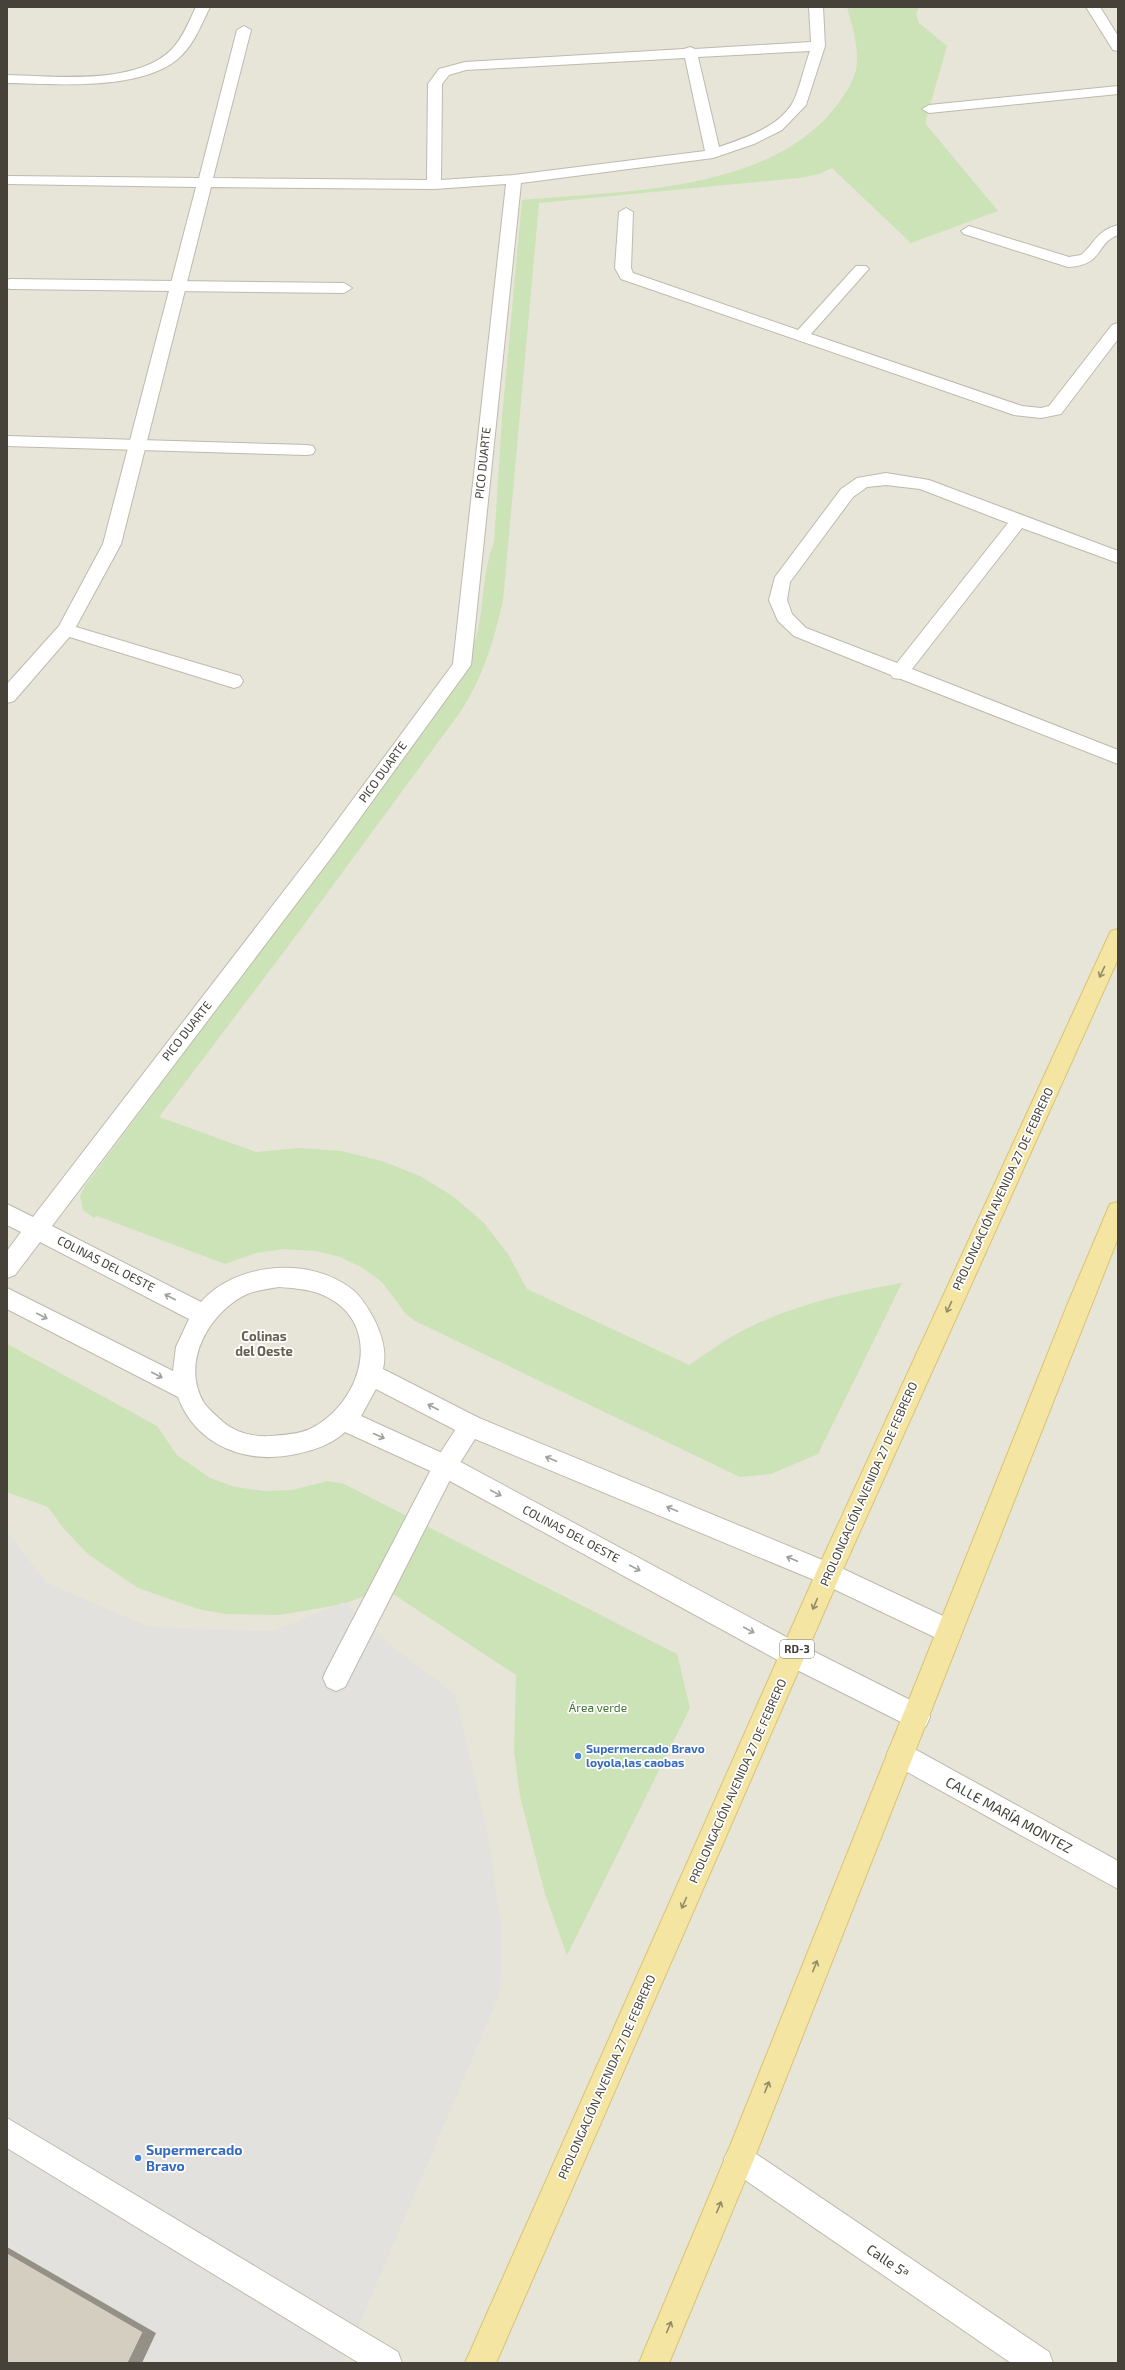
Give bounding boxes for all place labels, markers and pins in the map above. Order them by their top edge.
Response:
place label: Supermercado Bravo loyola,las caobas [586,1741,705,1770]
marker: Supermercado Bravo loyola,las caobas [573,1751,583,1761]
place label: Supermercado Bravo [146,2141,243,2174]
marker: Supermercado Bravo [133,2153,143,2163]

